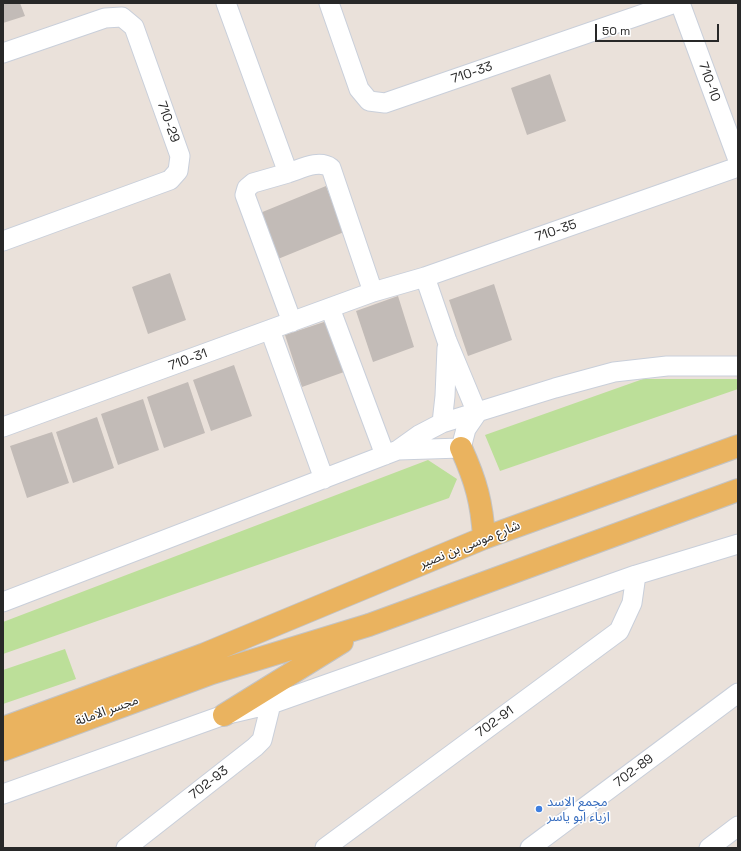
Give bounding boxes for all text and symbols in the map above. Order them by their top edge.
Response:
scale bar [597,16,721,42]
text: 50 m [602,23,630,39]
street label: 710-33 [449,59,495,87]
street label: 710-10 [695,60,723,104]
street label: 710-29 [153,99,183,145]
street label: 710-35 [533,217,579,245]
street label: 710-31 [167,346,209,374]
street label: شارع موسى بن نصير [418,518,522,572]
street label: مجسر الامانة [73,692,141,730]
street label: 702-91 [473,703,517,741]
street label: 702-89 [611,751,657,791]
street label: 702-93 [186,763,232,803]
place label: مجمع الاسد ازياء ابو ياسر [547,794,610,825]
marker: مجمع الاسد ازياء ابو ياسر [534,804,544,814]

